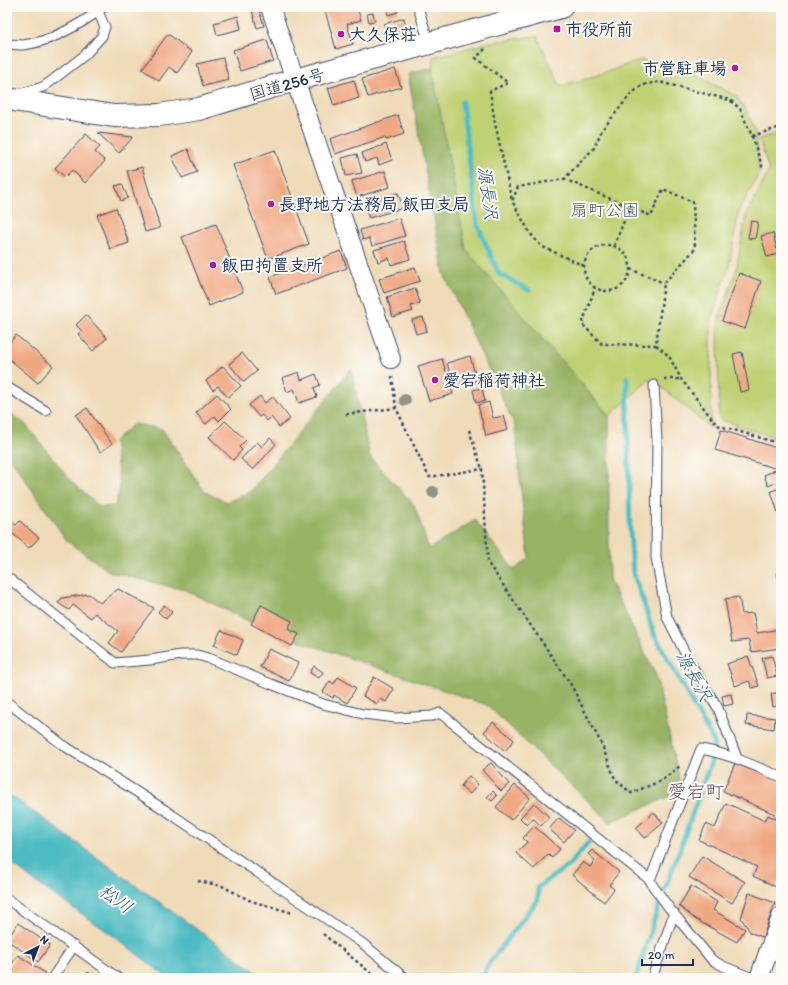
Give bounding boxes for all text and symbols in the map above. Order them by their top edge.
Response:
place label: 市役所前 [565,19,633,39]
place label: 大久保荘 [349,24,417,44]
marker: 市役所前 [552,24,562,34]
marker: 大久保荘 [336,29,346,39]
place label: 市営駐車場 [642,58,727,78]
marker: 市営駐車場 [730,63,740,73]
street label: 国道256号 [247,64,327,104]
water label: 源長沢 [473,165,503,222]
place label: 長野地方法務局 飯田支局 [279,194,470,214]
marker: 長野地方法務局 飯田支局 [266,199,276,209]
park label: 扇町公園 [571,200,639,220]
place label: 飯田拘置支所 [221,255,323,275]
marker: 飯田拘置支所 [208,260,218,270]
place label: 愛宕稲荷神社 [443,370,545,390]
marker: 愛宕稲荷神社 [430,375,440,385]
water label: 源長沢 [671,647,717,706]
district label: 愛宕町 [667,780,725,803]
water label: 松川 [95,880,137,918]
north arrow [18,927,58,967]
text: N [37,933,51,947]
scale bar [642,941,693,967]
text: 20 m [648,948,675,962]

